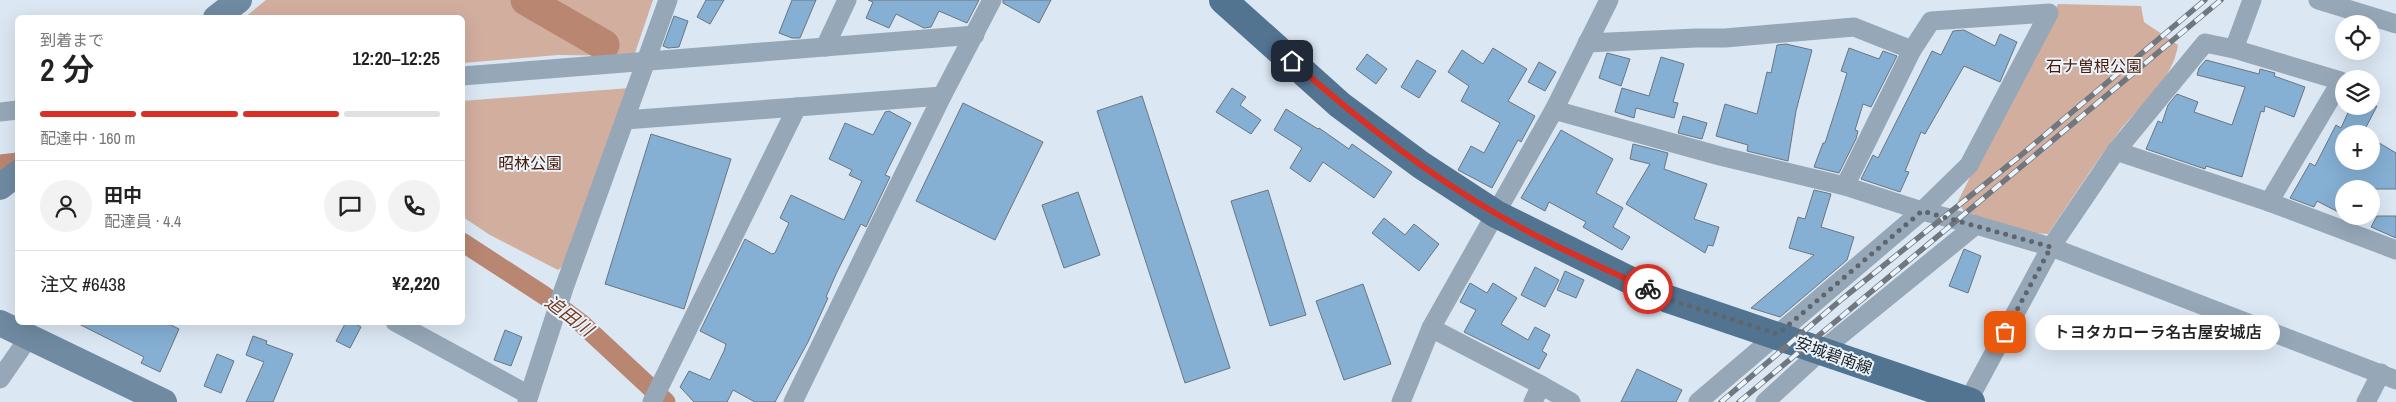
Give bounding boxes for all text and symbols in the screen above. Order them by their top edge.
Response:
map controls [2335,15,2380,225]
button: locate [2335,15,2380,60]
text: 到着まで [40,29,104,51]
pin [1271,40,1313,82]
text: 12:20–12:25 [352,45,440,71]
icon: home [1278,47,1306,75]
text: 2 分 [40,48,94,91]
park label: 石ナ曽根公園 [2046,55,2142,77]
button: layers [2335,70,2380,115]
button: + [2335,125,2380,170]
text: 配達中 · 160 m [40,127,135,149]
park label: 昭林公園 [498,152,562,174]
button: person [40,180,92,232]
button: chat [324,180,376,232]
button: phone [388,180,440,232]
button: − [2335,180,2380,225]
text: 田中 [104,182,142,208]
text: 配達員 · 4.4 [104,210,181,232]
courier [1623,264,1673,314]
text: ¥2,220 [392,270,440,296]
text: 注文 #6438 [40,271,126,297]
icon: bike [1634,275,1662,303]
water label: 追田川 [540,289,600,343]
pin [1984,311,2026,353]
callout: トヨタカローラ名古屋安城店 [2035,314,2280,350]
icon: bag [1991,318,2019,346]
text: トヨタカローラ名古屋安城店 [2053,321,2262,343]
street label: 安城碧南線 [1793,331,1875,379]

